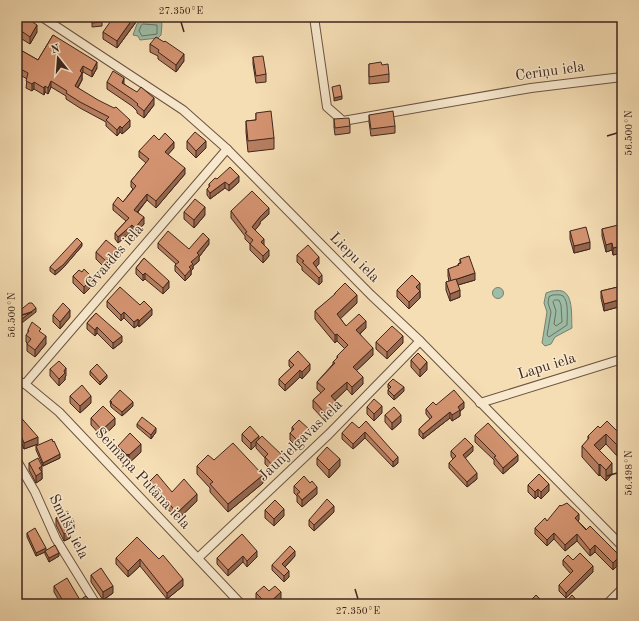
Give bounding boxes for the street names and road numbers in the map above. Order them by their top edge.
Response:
street label: Ceriņu iela [514,60,586,84]
street label: Gvardes iela [83,222,147,292]
street label: Liepu iela [326,230,382,286]
street label: Lapu iela [516,351,578,383]
street label: Jaunjelgavas iela [256,397,346,485]
street label: Seimaņa Putāna iela [91,426,193,533]
street label: Smilšu iela [45,492,91,562]

